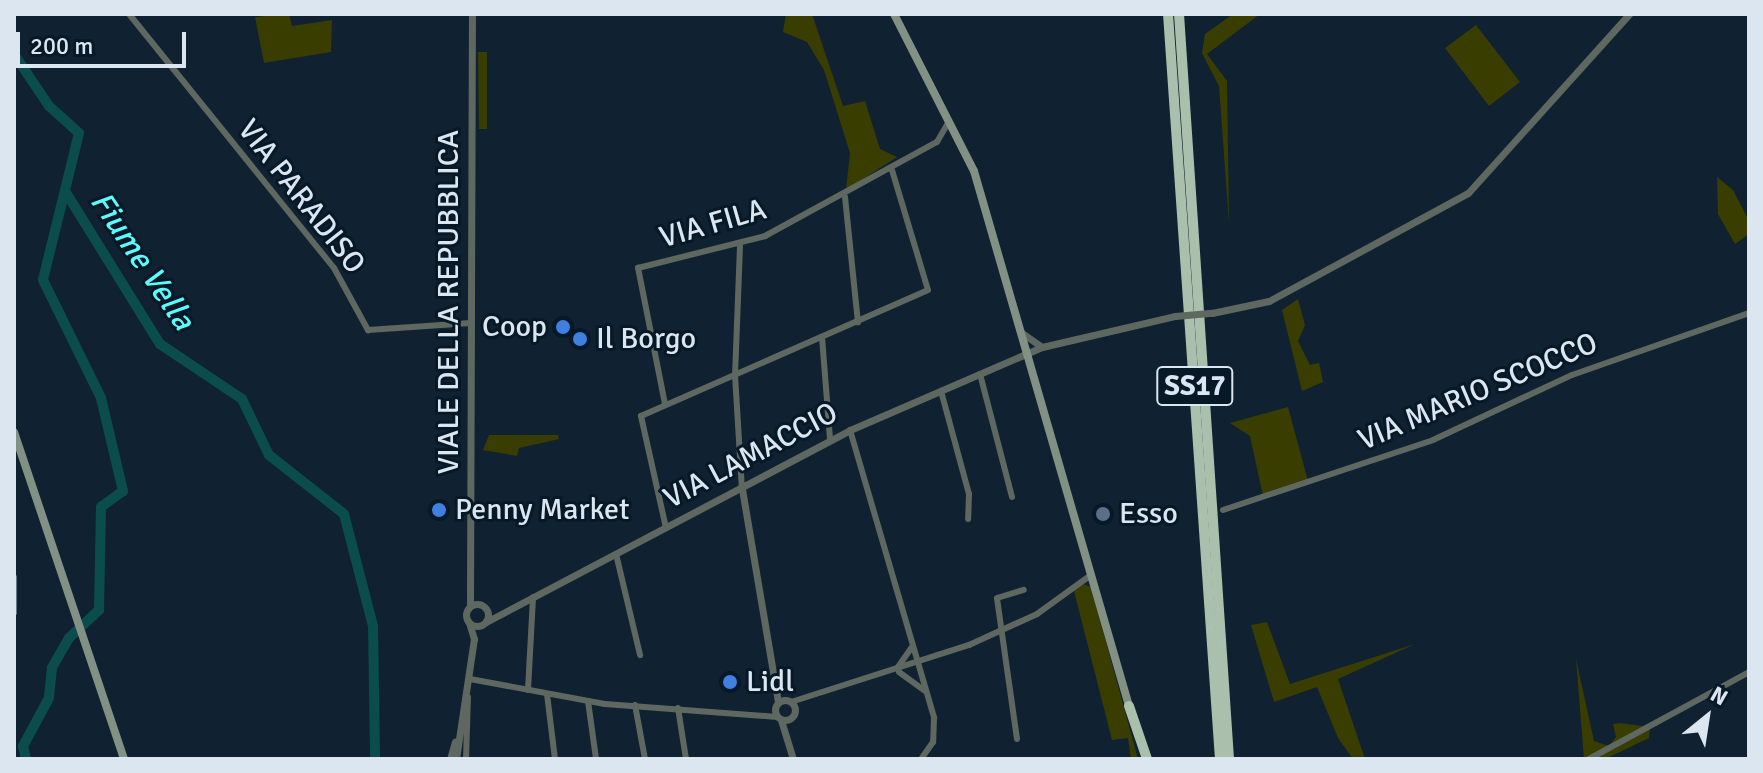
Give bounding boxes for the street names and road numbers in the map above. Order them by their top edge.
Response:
street label: VIA PARADISO [230,113,372,281]
street label: VIALE DELLA REPUBBLICA [431,130,467,474]
street label: VIA FILA [656,192,770,256]
street label: VIA MARIO SCOCCO [1353,325,1603,459]
road number: SS17 [1155,362,1235,410]
street label: VIA LAMACCIO [658,395,844,517]

